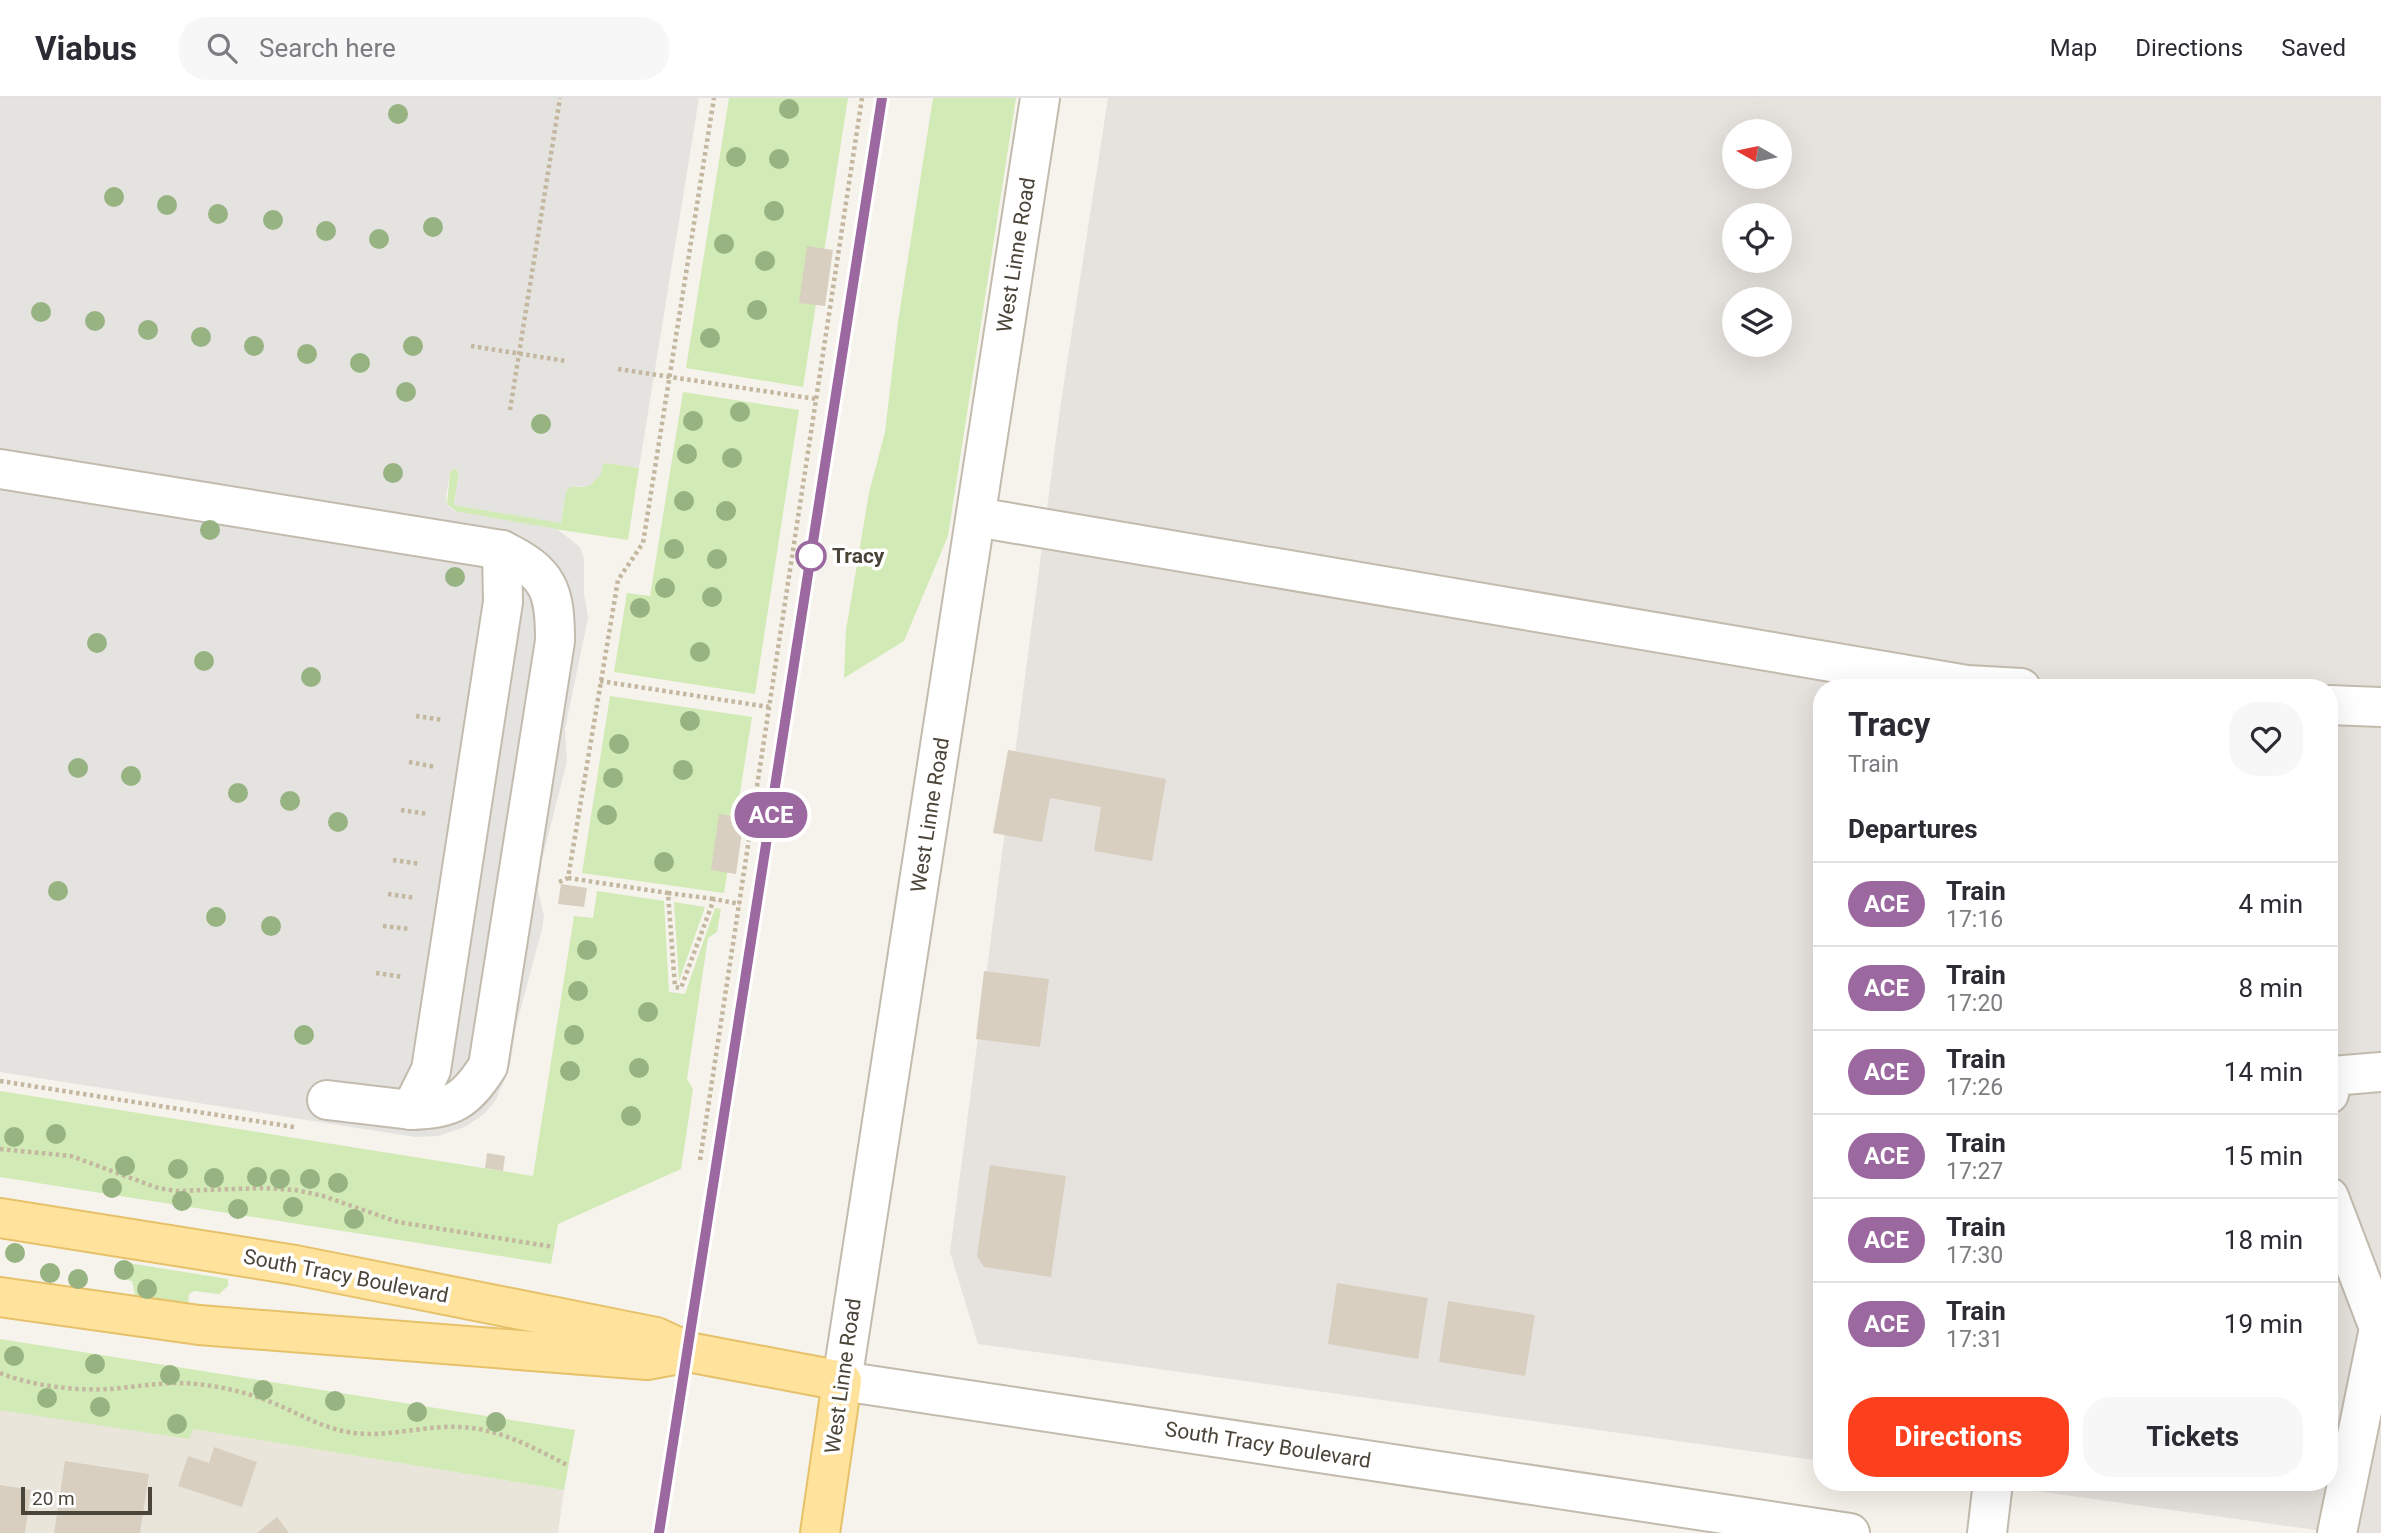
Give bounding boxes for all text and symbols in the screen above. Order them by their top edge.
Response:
search box [179,17,669,80]
text: Viabus [35,29,137,68]
icon: search [203,29,241,67]
text: Search here [259,33,396,63]
text: Map [2050,34,2097,62]
text: Directions [2135,34,2243,62]
text: Saved [2281,34,2346,62]
north arrow [1722,119,1792,189]
map controls [1722,119,1792,357]
street label: West Linne Road [992,176,1040,334]
button: locate [1722,203,1792,273]
button: layers [1722,287,1792,357]
marker: Tracy [796,541,826,571]
place label: Tracy [832,544,885,568]
button: heart [2229,702,2303,776]
text: Tracy [1848,705,1930,744]
street label: West Linne Road [906,736,954,894]
text: Train [1848,751,1899,778]
line badge: ACE [731,792,811,838]
text: ACE [748,801,794,829]
text: Departures [1848,814,1978,844]
text: Train [1946,876,2006,906]
text: 4 min [2238,889,2303,919]
text: ACE [1864,890,1909,918]
text: 17:16 [1946,906,2003,933]
text: Train [1946,960,2006,990]
text: 8 min [2238,973,2303,1003]
text: ACE [1864,974,1909,1002]
text: 17:20 [1946,990,2003,1017]
text: Train [1946,1044,2006,1074]
text: 14 min [2224,1057,2303,1087]
text: ACE [1864,1058,1909,1086]
text: 17:26 [1946,1074,2003,1101]
text: Train [1946,1128,2006,1158]
text: 15 min [2224,1141,2303,1171]
text: ACE [1864,1142,1909,1170]
text: 17:27 [1946,1158,2003,1185]
text: Train [1946,1212,2006,1242]
text: 18 min [2224,1225,2303,1255]
text: ACE [1864,1226,1909,1254]
text: 17:30 [1946,1242,2003,1269]
street label: South Tracy Boulevard [241,1244,451,1308]
text: Train [1946,1296,2006,1326]
street label: West Linne Road [820,1297,866,1455]
text: 19 min [2224,1309,2303,1339]
text: ACE [1864,1310,1909,1338]
text: 17:31 [1946,1326,2003,1353]
button: Directions [1848,1397,2069,1477]
button: Tickets [2083,1397,2303,1477]
street label: South Tracy Boulevard [1163,1417,1373,1473]
scale bar [21,1484,152,1516]
text: 20 m [32,1487,75,1510]

